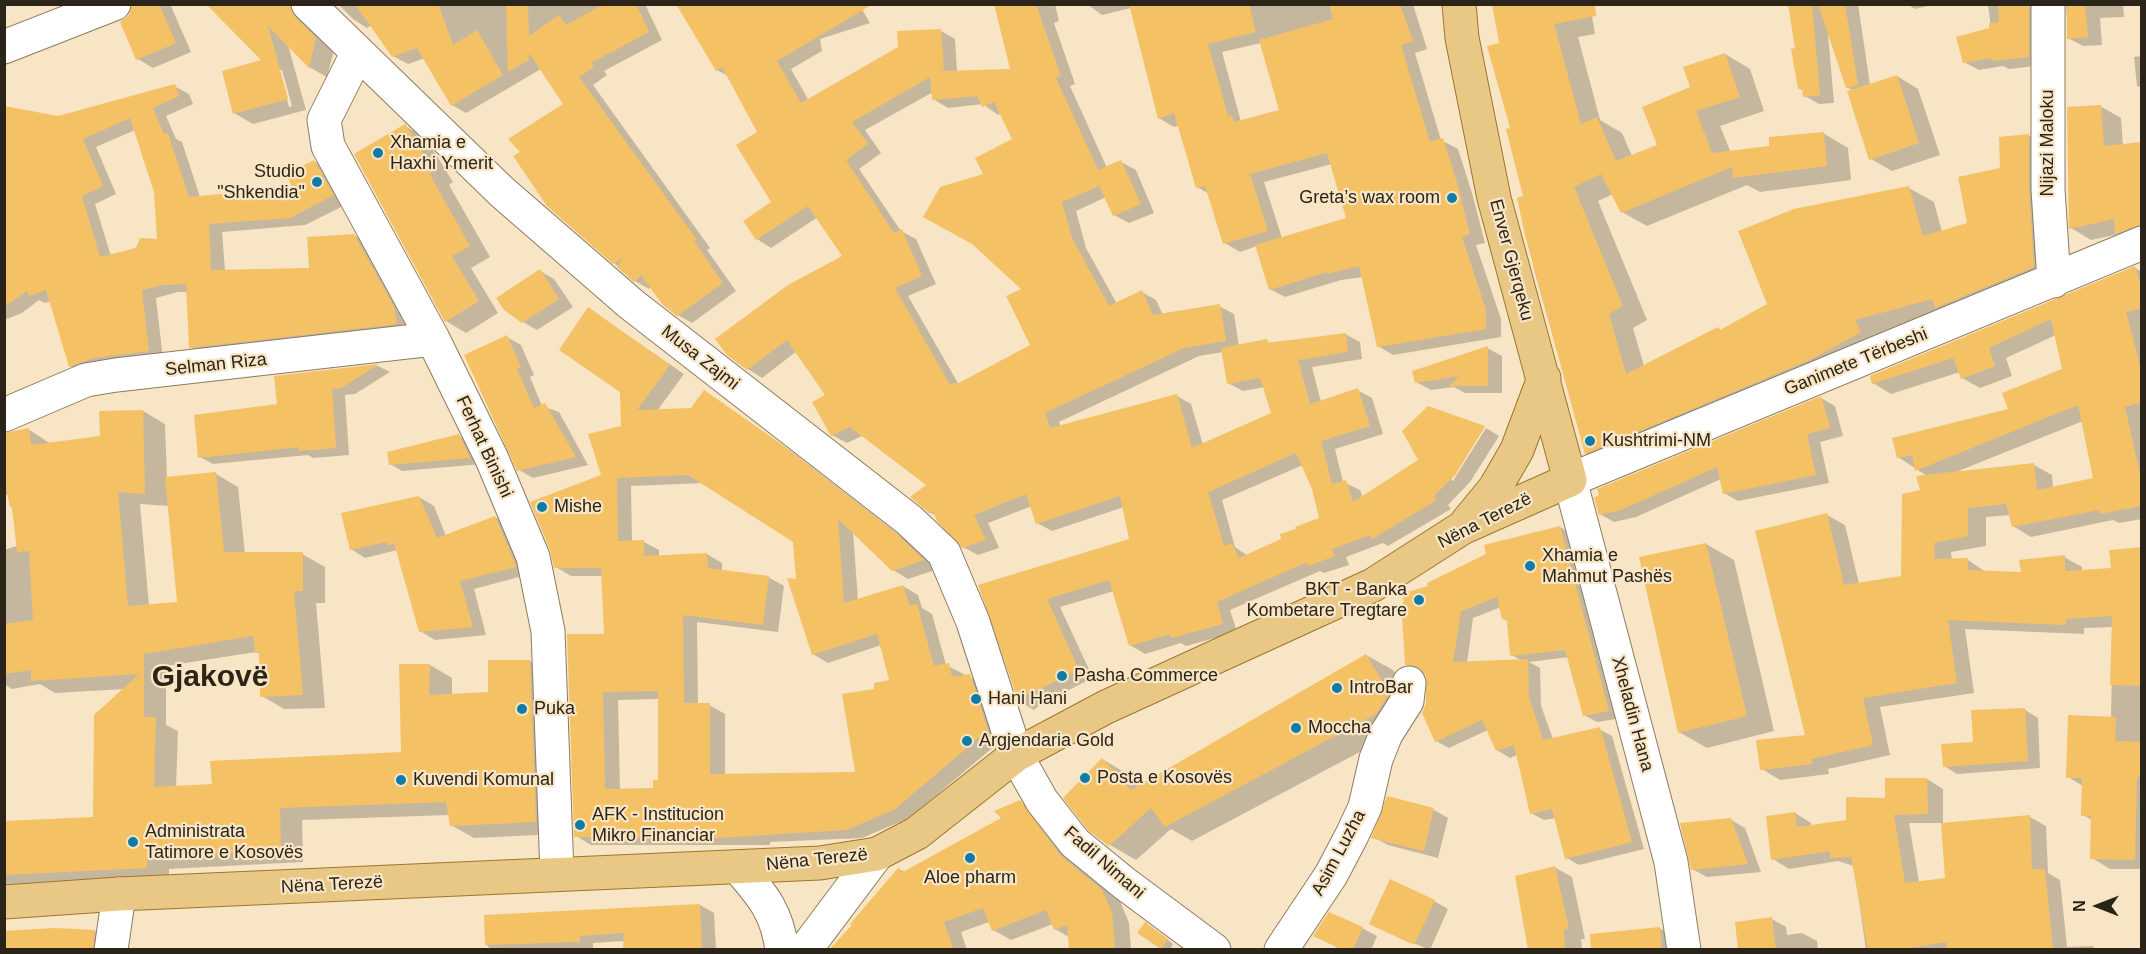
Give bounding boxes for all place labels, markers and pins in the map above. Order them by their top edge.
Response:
place label: Xhamia e Haxhi Ymerit [390,132,493,174]
marker: Xhamia e Haxhi Ymerit [371,146,385,160]
place label: Studio "Shkendia" [217,161,305,204]
marker: Studio "Shkendia" [310,175,324,189]
place label: Greta’s wax room [1299,187,1440,209]
marker: Greta’s wax room [1445,191,1459,205]
place label: Kushtrimi-NM [1602,430,1711,452]
marker: Kushtrimi-NM [1583,434,1597,448]
place label: Mishe [554,496,602,518]
marker: Mishe [535,500,549,514]
place label: Xhamia e Mahmut Pashës [1542,545,1672,588]
marker: Xhamia e Mahmut Pashës [1523,559,1537,573]
place label: BKT - Banka Kombetare Tregtare [1247,579,1407,622]
marker: BKT - Banka Kombetare Tregtare [1412,593,1426,607]
place label: Pasha Commerce [1074,665,1218,687]
marker: Pasha Commerce [1055,669,1069,683]
place label: IntroBar [1349,677,1413,699]
marker: IntroBar [1330,681,1344,695]
place label: Hani Hani [988,688,1067,710]
marker: Hani Hani [969,692,983,706]
place label: Puka [534,698,575,720]
marker: Puka [515,702,529,716]
place label: Moccha [1308,717,1371,739]
marker: Moccha [1289,721,1303,735]
place label: Argjendaria Gold [979,730,1114,752]
marker: Argjendaria Gold [960,734,974,748]
place label: Posta e Kosovës [1097,767,1232,789]
place label: Kuvendi Komunal [413,769,554,791]
marker: Posta e Kosovës [1078,771,1092,785]
marker: Kuvendi Komunal [394,773,408,787]
place label: AFK - Institucion Mikro Financiar [592,804,724,846]
marker: AFK - Institucion Mikro Financiar [573,818,587,832]
place label: Administrata Tatimore e Kosovës [145,821,303,864]
marker: Administrata Tatimore e Kosovës [126,835,140,849]
marker: Aloe pharm [963,851,977,865]
place label: Aloe pharm [924,867,1016,889]

